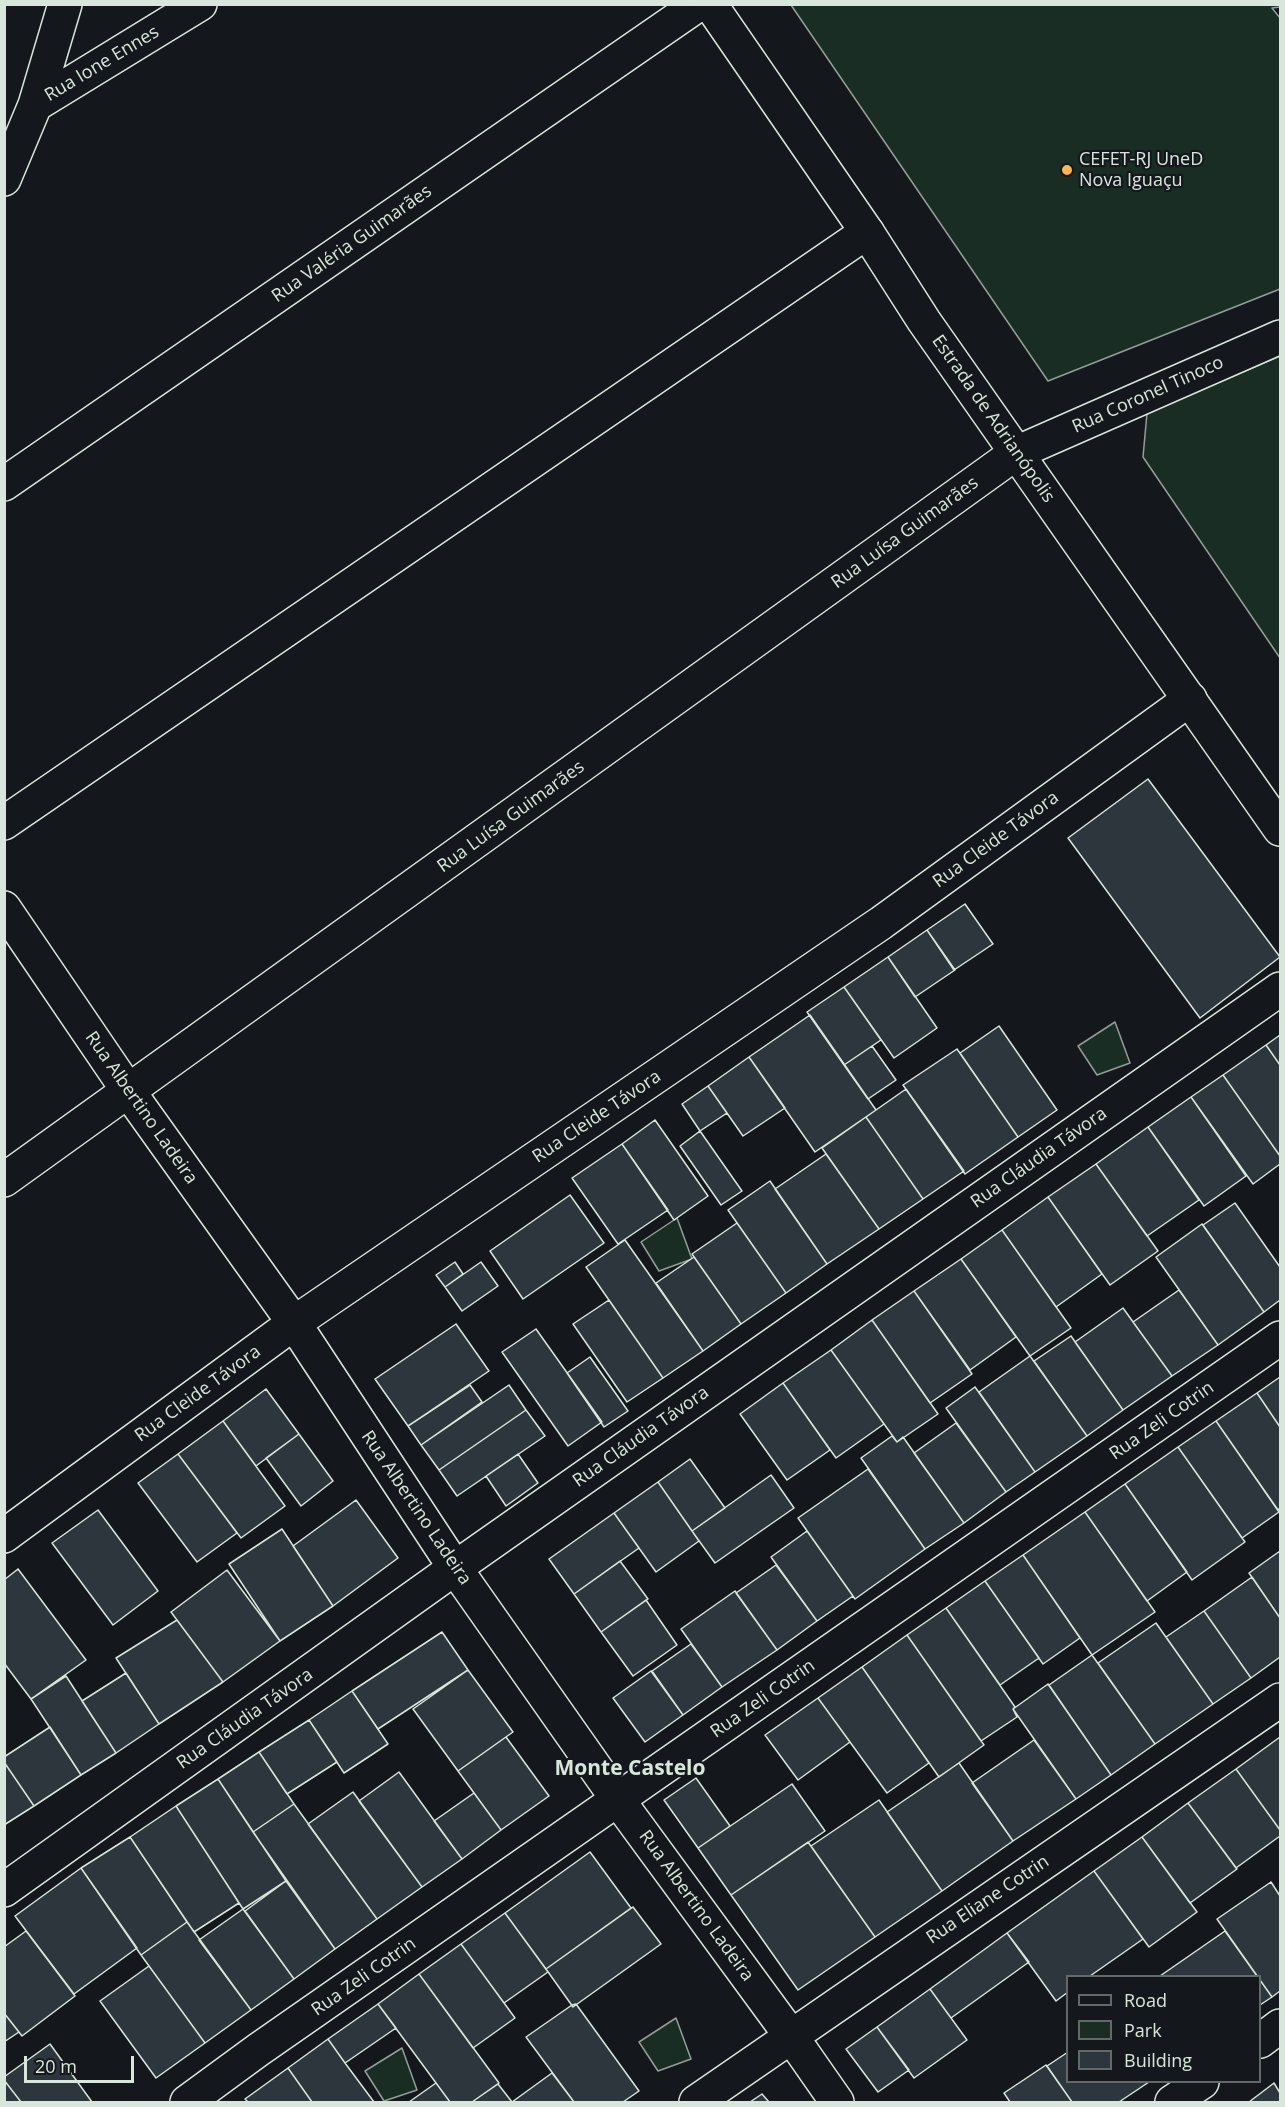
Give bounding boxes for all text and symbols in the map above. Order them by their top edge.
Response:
street label: Rua Ione Ennes [41,21,163,107]
place label: CEFET-RJ UneD Nova Iguaçu [1079,149,1203,192]
marker: CEFET-RJ UneD Nova Iguaçu [1060,163,1074,177]
street label: Rua Valéria Guimarães [268,181,436,307]
street label: Estrada de Adrianópolis [927,331,1059,507]
street label: Rua Coronel Tinoco [1069,352,1227,438]
street label: Rua Luísa Guimarães [827,472,983,594]
street label: Rua Luísa Guimarães [433,756,589,878]
street label: Rua Cleide Távora [929,787,1063,893]
street label: Rua Albertino Ladeira [80,1028,202,1188]
street label: Rua Cleide Távora [529,1066,665,1168]
street label: Rua Cláudia Távora [967,1103,1111,1213]
street label: Rua Cleide Távora [131,1341,265,1447]
street label: Rua Zeli Cotrin [1106,1377,1218,1465]
street label: Rua Cláudia Távora [569,1382,713,1492]
street label: Rua Albertino Ladeira [356,1427,476,1589]
street label: Rua Zeli Cotrin [707,1655,819,1743]
street label: Rua Cláudia Távora [173,1664,317,1774]
district label: Monte Castelo [554,1756,706,1782]
street label: Rua Albertino Ladeira [634,1826,758,1986]
street label: Rua Eliane Cotrin [923,1851,1053,1949]
street label: Rua Zeli Cotrin [308,1933,420,2021]
legend [1066,1975,1261,2083]
text: Road [1124,1988,1167,2012]
text: Park [1124,2018,1162,2042]
scale bar [27,2044,136,2082]
text: Building [1124,2048,1192,2072]
text: 20 m [35,2054,77,2078]

